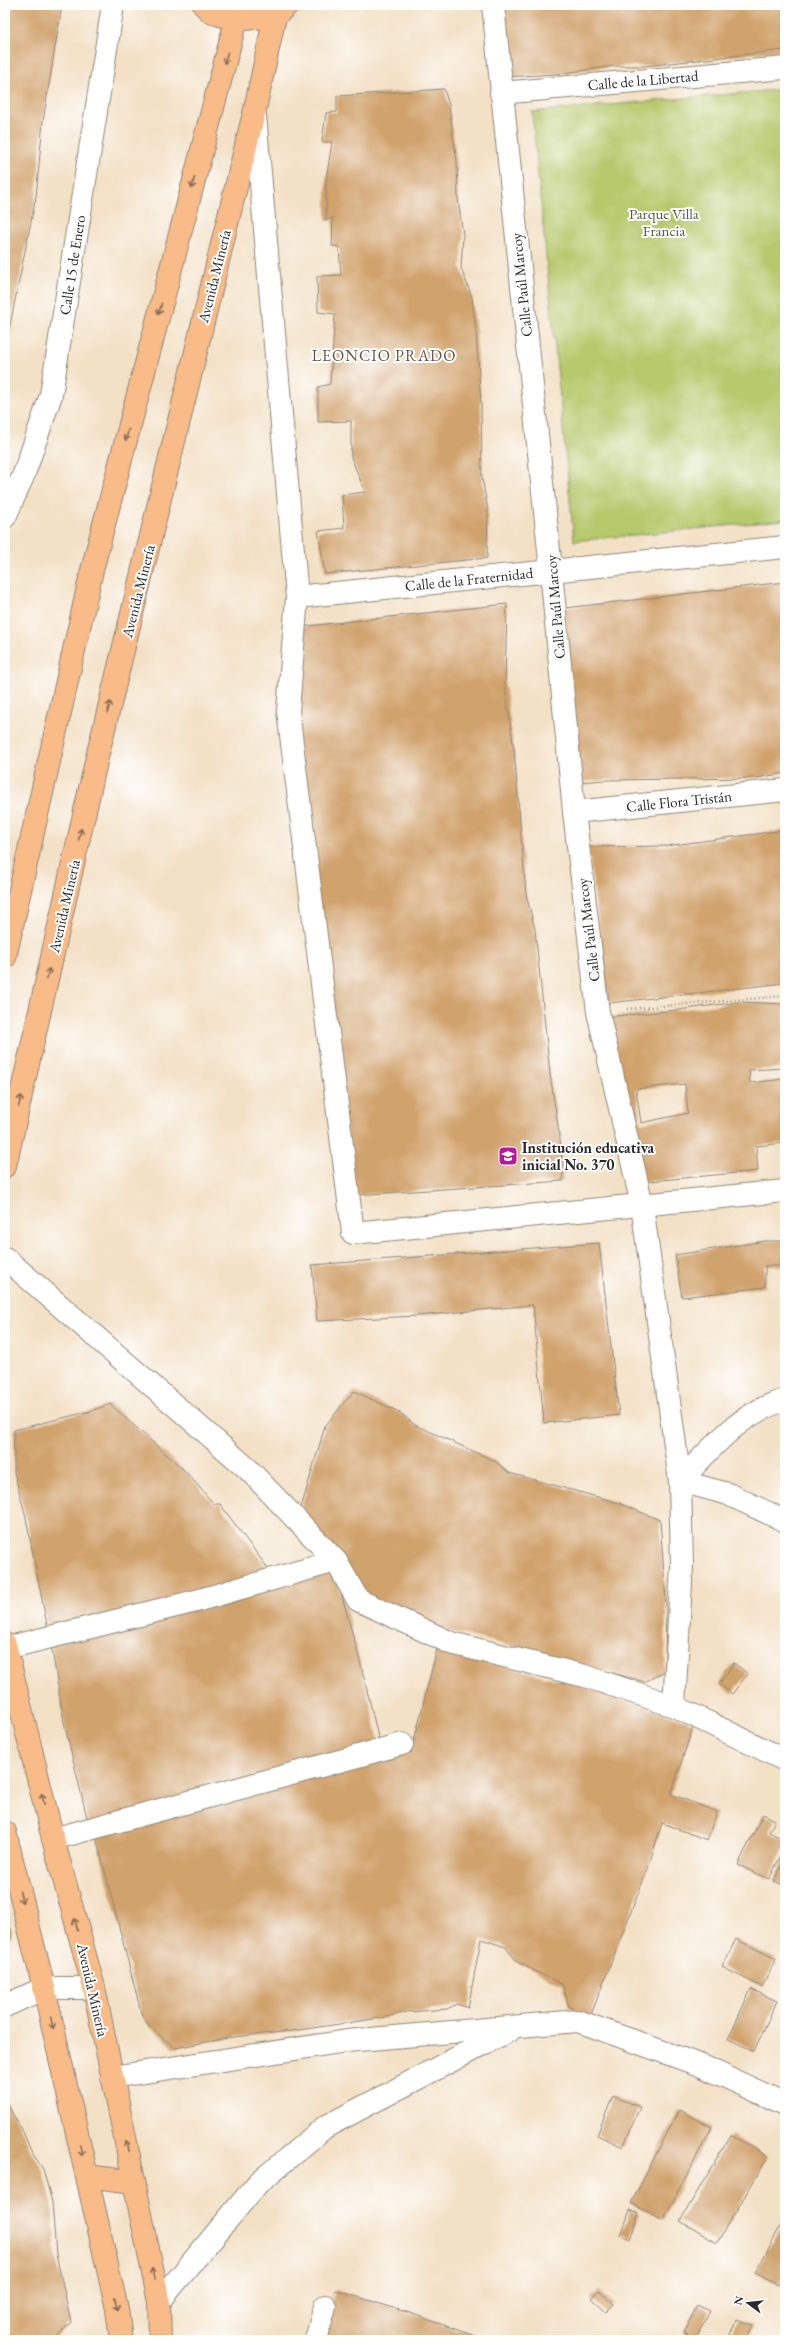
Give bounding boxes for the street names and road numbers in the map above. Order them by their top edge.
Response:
street label: Calle de la Libertad [587,66,700,94]
street label: Calle 15 de Enero [55,214,89,316]
street label: Avenida Minería [193,228,235,325]
street label: Calle Paúl Marcoy [506,232,536,338]
street label: Avenida Minería [117,543,159,640]
street label: Calle Paúl Marcoy [541,554,569,660]
street label: Calle de la Fraternidad [404,563,534,595]
street label: Calle Flora Tristán [625,786,733,816]
street label: Avenida Minería [44,857,84,955]
street label: Calle Paúl Marcoy [572,877,604,983]
street label: Avenida Minería [73,1941,113,2039]

